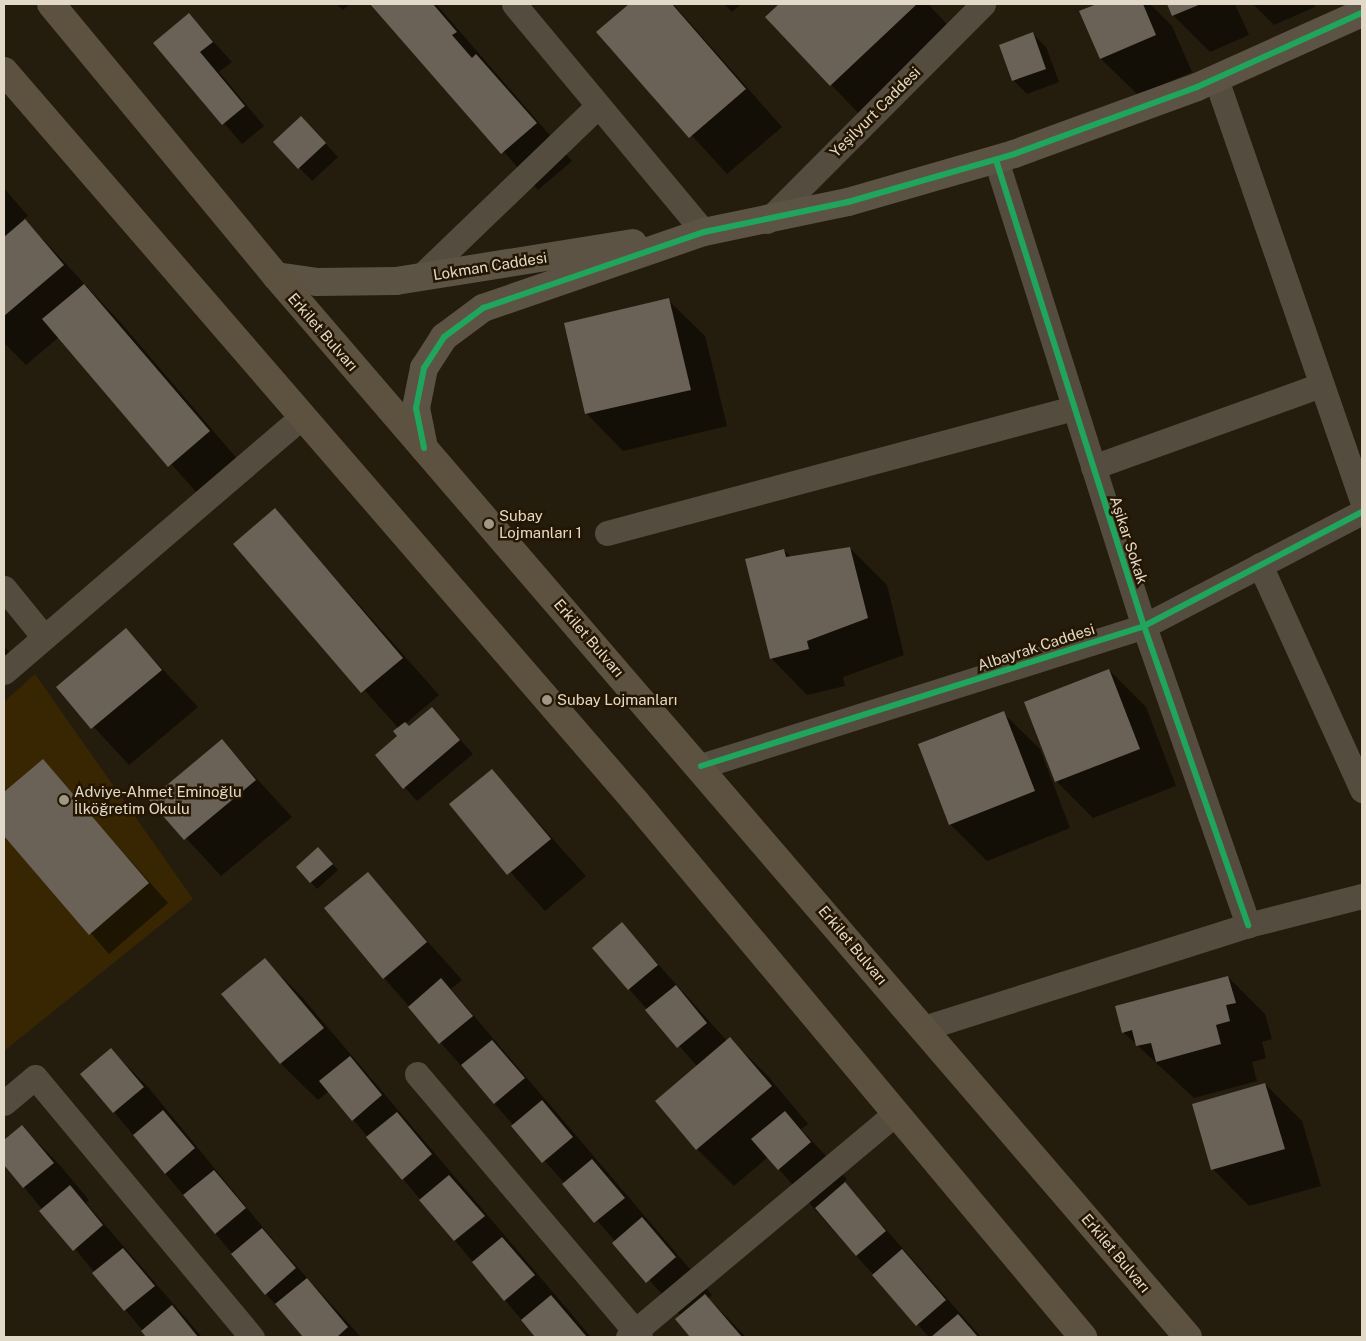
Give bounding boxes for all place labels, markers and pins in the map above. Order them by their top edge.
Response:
place label: Subay Lojmanları 1 [499,506,582,541]
marker: Subay Lojmanları 1 [483,518,495,530]
place label: Subay Lojmanları [557,691,677,709]
marker: Subay Lojmanları [541,694,553,706]
place label: Adviye-Ahmet Eminoğlu İlköğretim Okulu [74,782,242,817]
marker: Adviye-Ahmet Eminoğlu İlköğretim Okulu [58,794,70,806]

